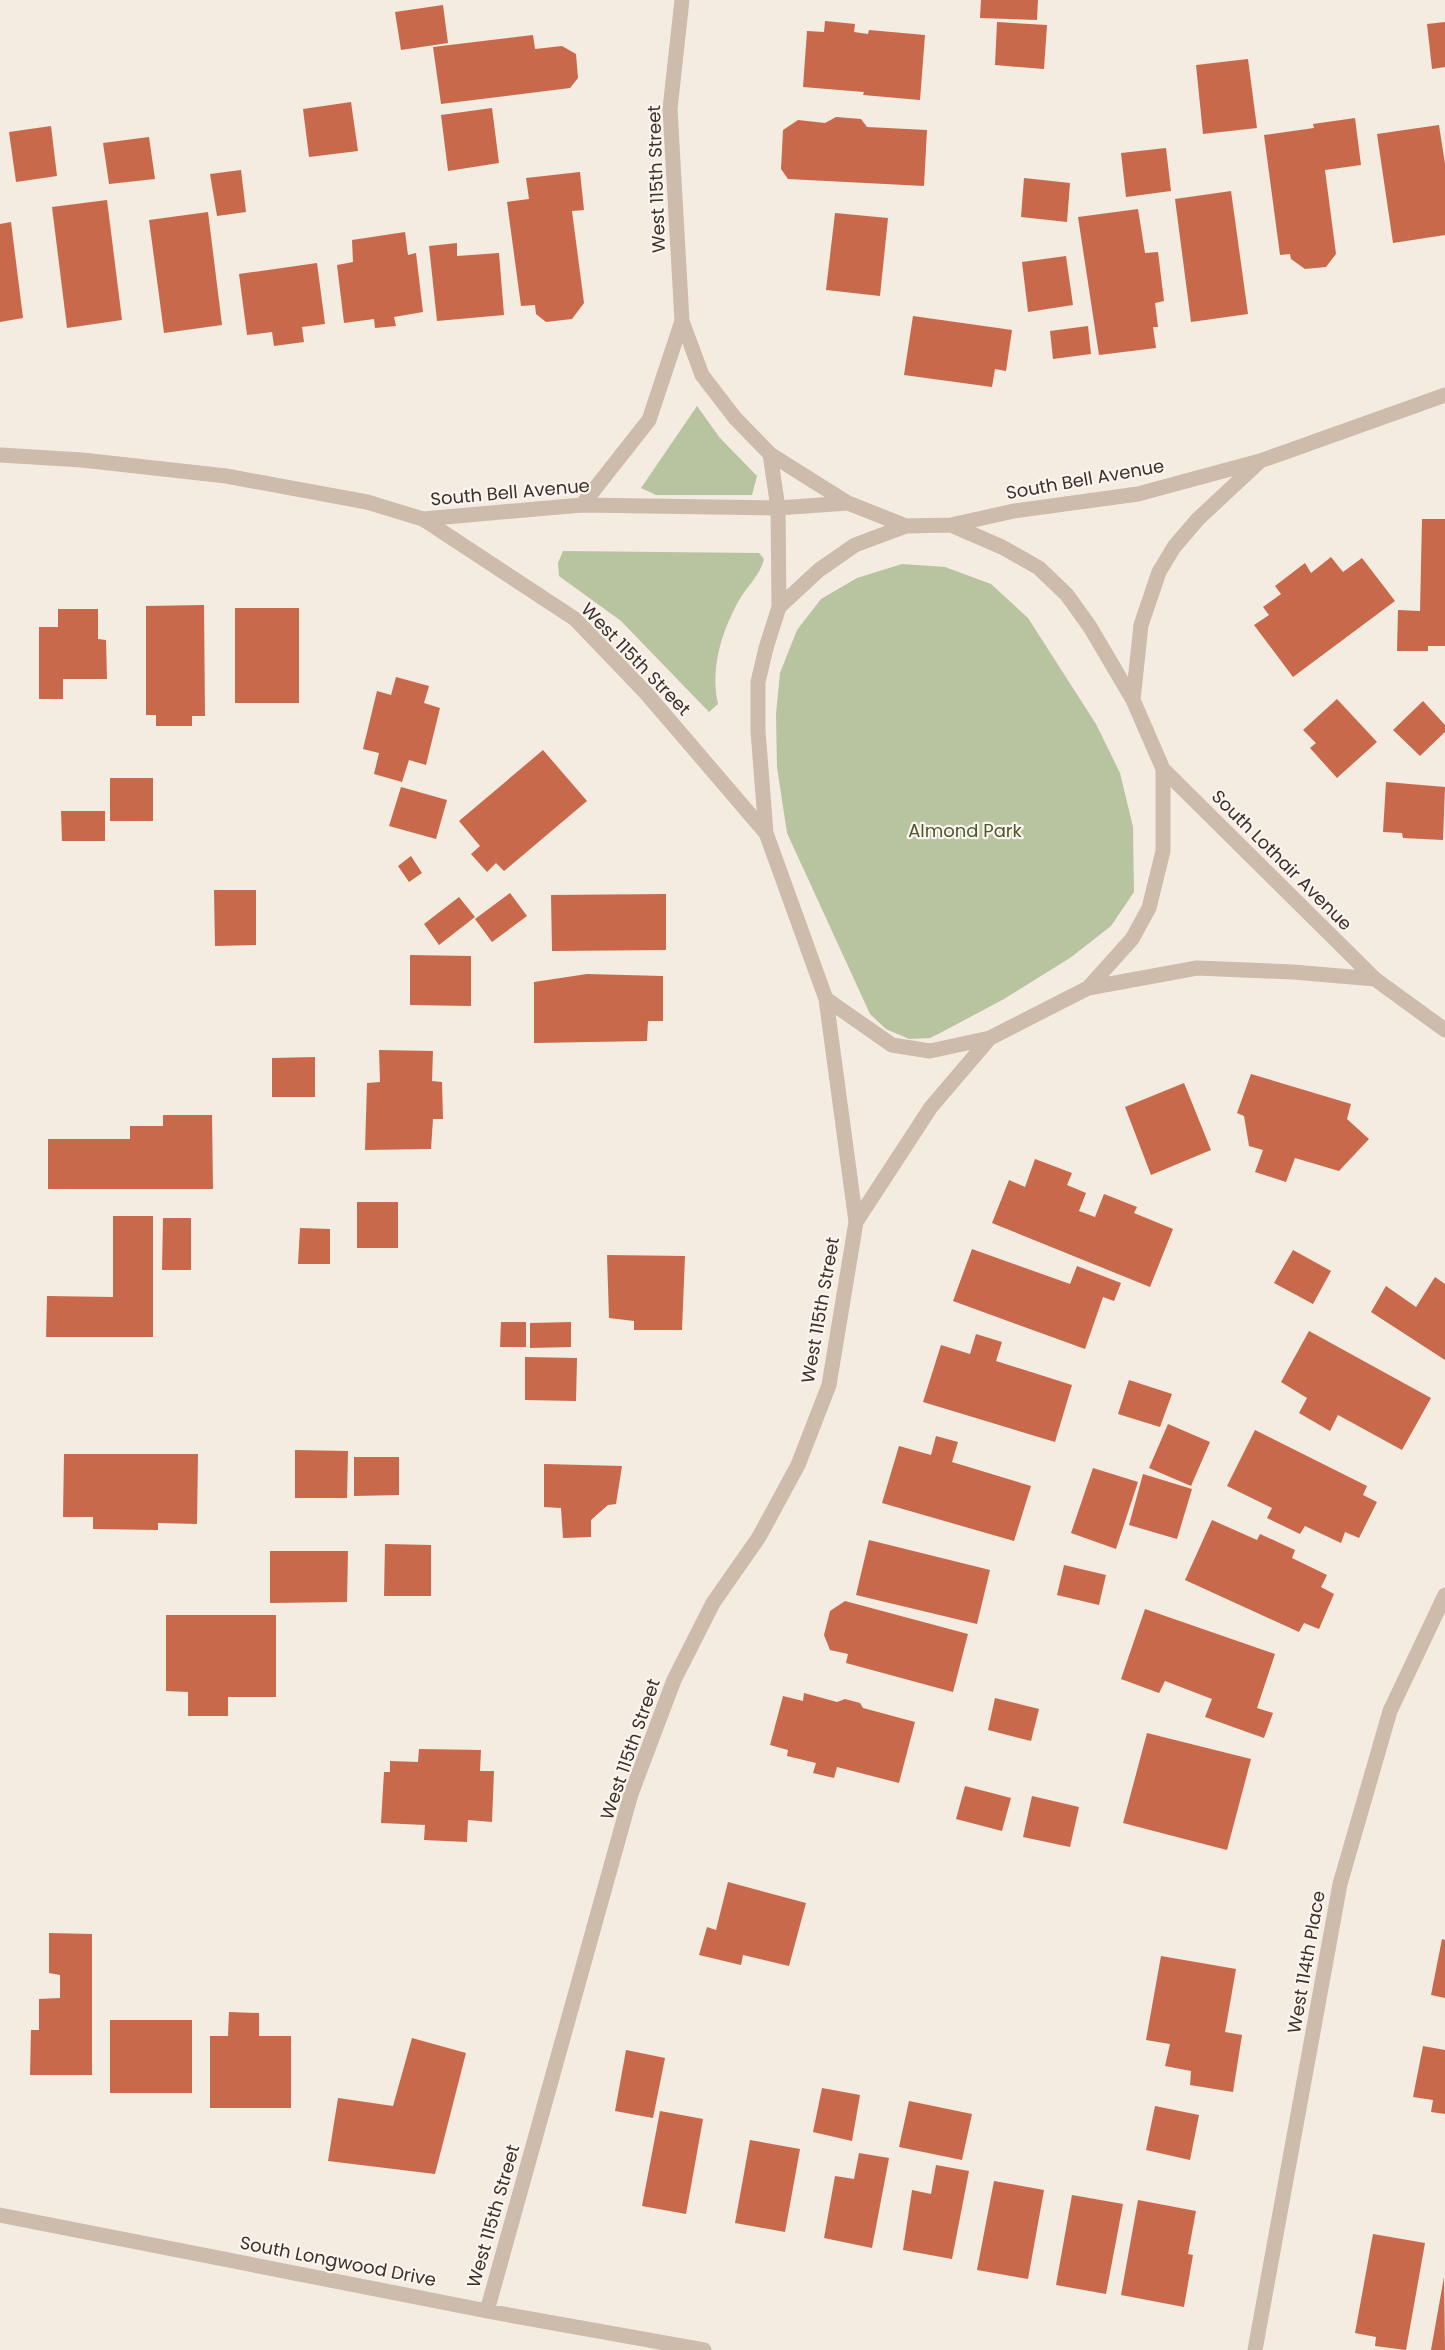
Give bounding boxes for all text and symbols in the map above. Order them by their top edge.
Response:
street label: West 115th Street [641,105,671,253]
street label: South Bell Avenue [1004,453,1166,505]
street label: South Bell Avenue [429,473,591,511]
street label: West 115th Street [576,597,696,721]
street label: South Lothair Avenue [1206,784,1358,936]
park label: Almond Park [908,818,1023,843]
street label: West 115th Street [795,1235,845,1385]
street label: West 115th Street [594,1675,666,1823]
street label: West 114th Place [1281,1889,1331,2035]
street label: West 115th Street [461,2141,525,2291]
street label: South Longwood Drive [238,2230,438,2292]

